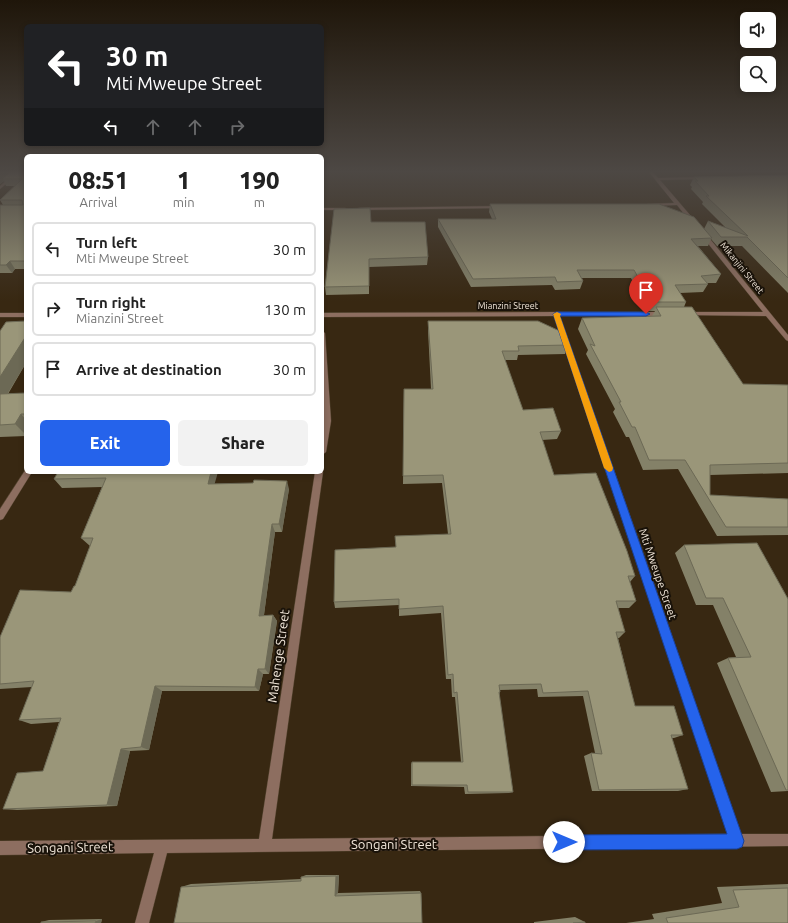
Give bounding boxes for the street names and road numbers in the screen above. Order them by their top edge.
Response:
street label: Mikanjini Street [718,240,766,296]
street label: Mianzini Street [478,301,539,311]
street label: Mti Mweupe Street [637,527,679,622]
street label: Mahenge Street [265,609,291,703]
street label: Songani Street [351,837,437,851]
street label: Songani Street [27,839,113,855]

